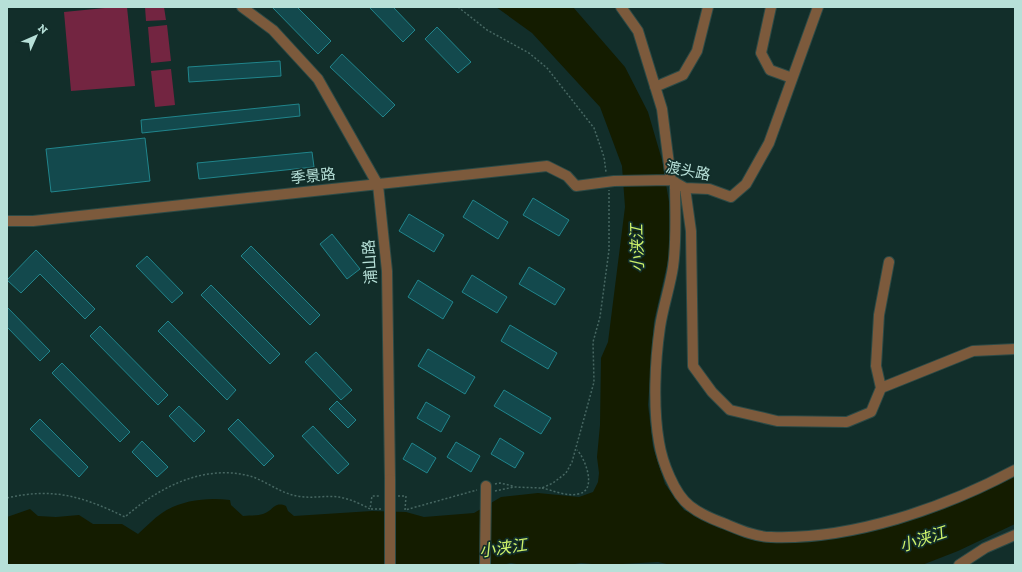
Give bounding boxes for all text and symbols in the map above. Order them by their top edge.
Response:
north arrow [16,16,56,56]
text: N [35,22,51,37]
street label: 渡头路 [664,158,712,184]
street label: 季景路 [290,165,336,187]
water label: 小浃江 [627,222,647,272]
street label: 浦山路 [359,239,381,285]
water label: 小浃江 [897,522,951,555]
water label: 小浃江 [478,535,530,561]

